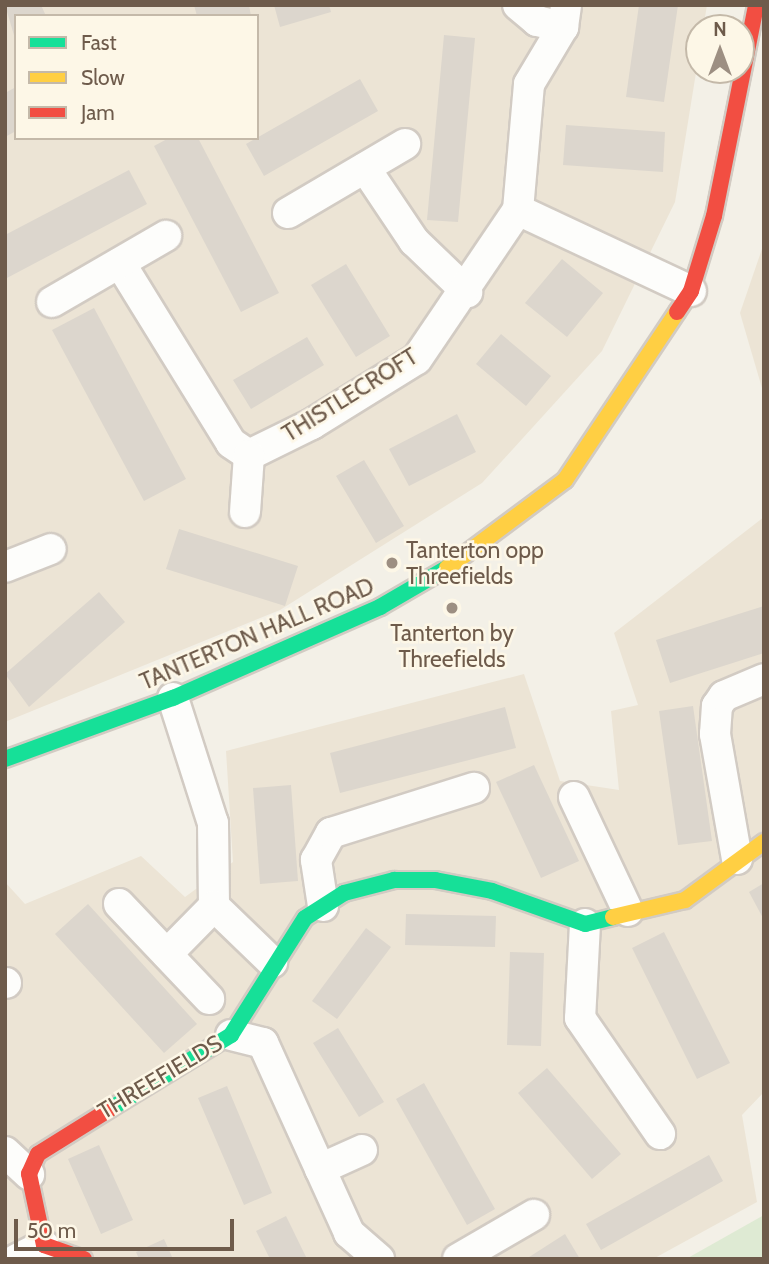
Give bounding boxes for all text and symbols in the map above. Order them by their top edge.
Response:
legend [14,14,259,140]
north arrow [685,14,755,84]
text: N [713,18,727,41]
text: Fast [81,30,117,55]
text: Slow [81,65,125,90]
text: Jam [81,100,115,125]
street label: THISTLECROFT [277,342,423,448]
place label: Tanterton opp Threefields [406,536,544,590]
marker: Tanterton opp Threefields [384,555,400,571]
street label: TANTERTON HALL ROAD [136,572,378,696]
marker: Tanterton by Threefields [444,600,460,616]
place label: Tanterton by Threefields [390,619,514,673]
street label: THREEFIELDS [93,1029,227,1125]
scale bar [18,1204,238,1248]
text: 50 m [27,1218,76,1243]

